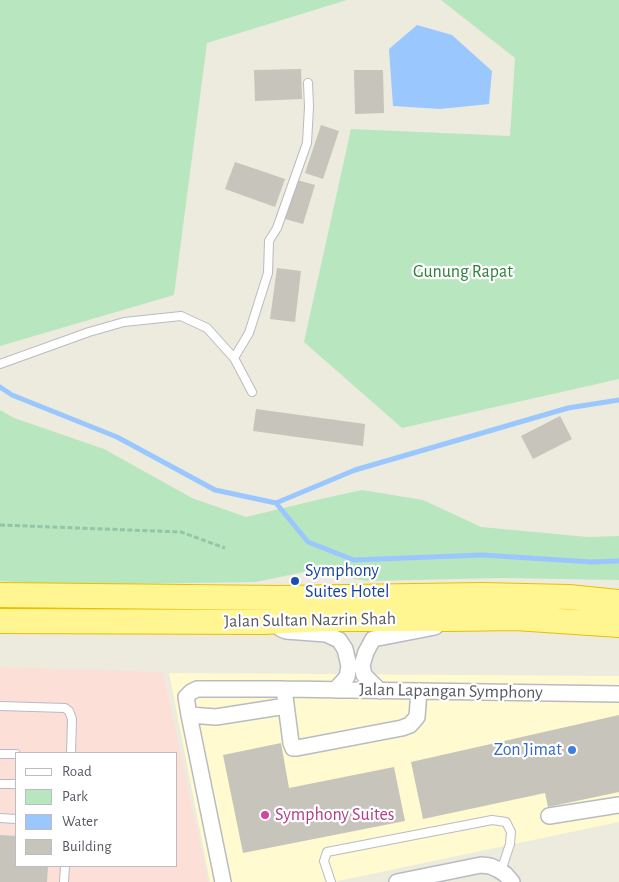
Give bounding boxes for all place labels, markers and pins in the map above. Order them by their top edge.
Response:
place label: Symphony Suites Hotel [305,560,389,602]
marker: Symphony Suites Hotel [289,575,301,587]
place label: Zon Jimat [494,739,562,761]
marker: Zon Jimat [566,744,578,756]
place label: Symphony Suites [275,804,394,826]
marker: Symphony Suites [259,809,271,821]

